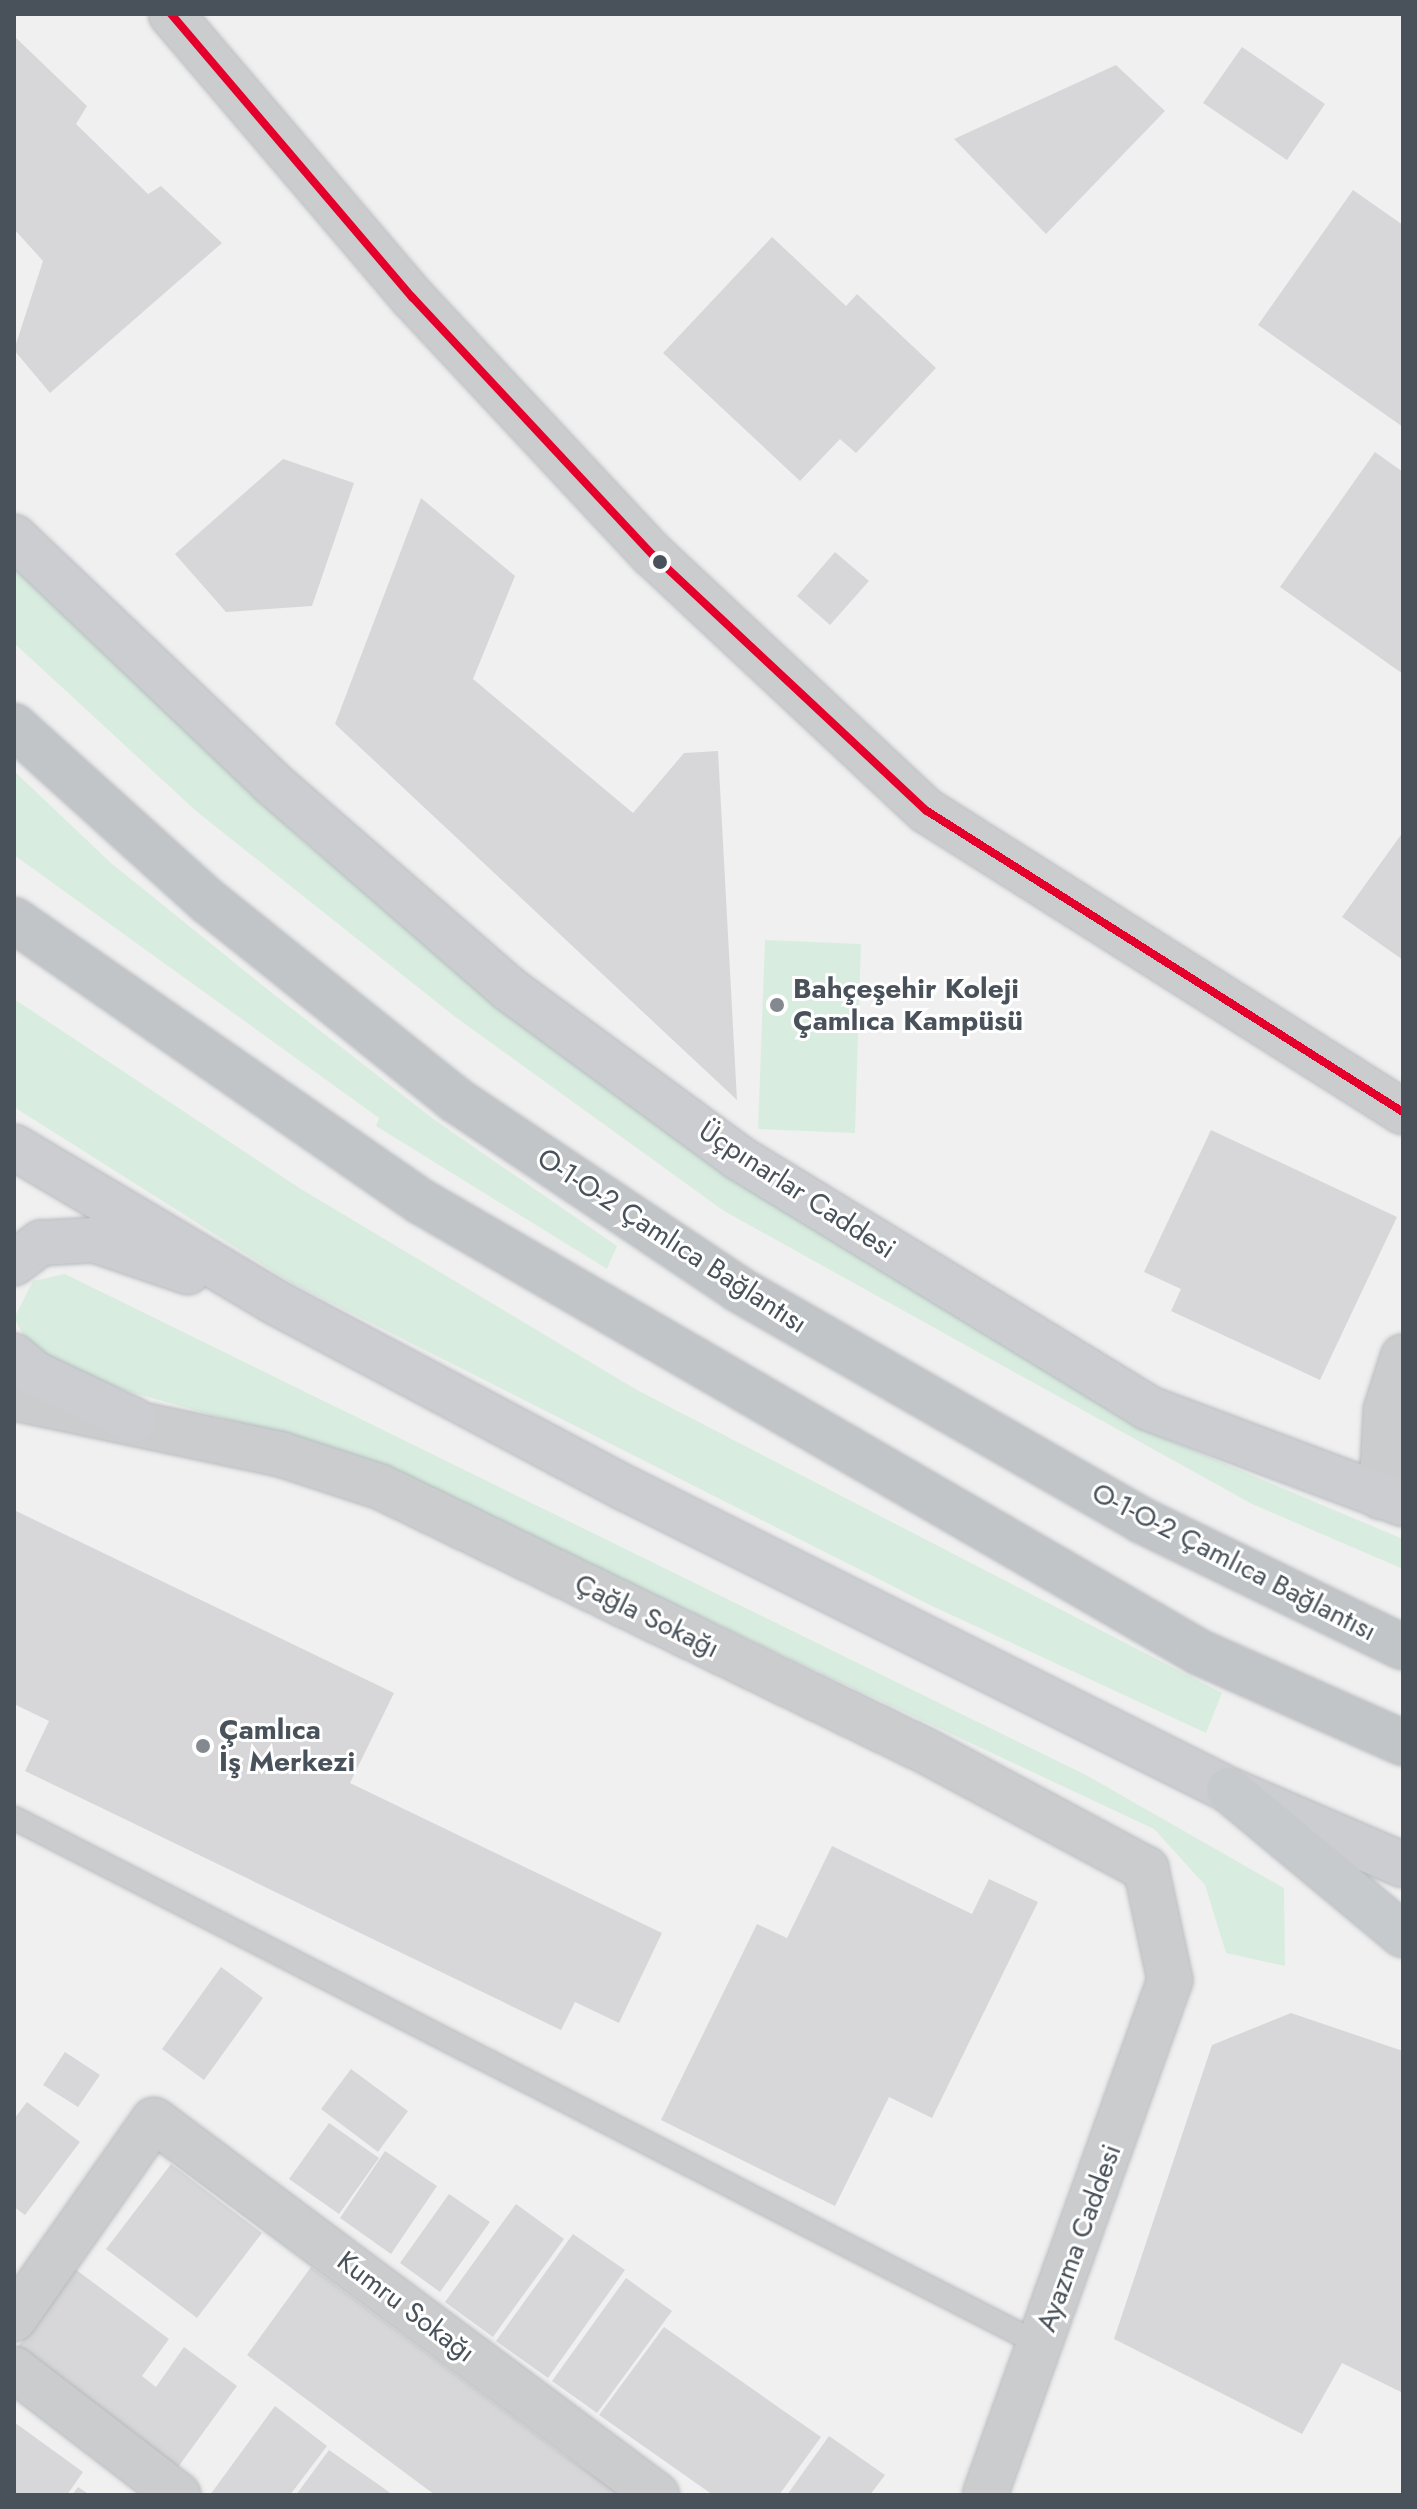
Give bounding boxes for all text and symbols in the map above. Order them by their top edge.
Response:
unlabelled marker [652,554,668,570]
place label: Bahçeşehir Koleji Çamlıca Kampüsü [793,972,1023,1038]
marker: Bahçeşehir Koleji Çamlıca Kampüsü [768,996,786,1014]
street label: Üçpınarlar Caddesi [692,1114,902,1266]
street label: O-1-O-2 Çamlıca Bağlantısı [531,1141,813,1341]
street label: O-1-O-2 Çamlıca Bağlantısı [1086,1476,1382,1648]
street label: Çağla Sokağı [569,1567,725,1665]
place label: Çamlıca İş Merkezi [219,1713,355,1779]
marker: Çamlıca İş Merkezi [194,1737,212,1755]
street label: Ayazma Caddesi [1030,2140,1128,2336]
street label: Kumru Sokağı [330,2244,482,2370]

